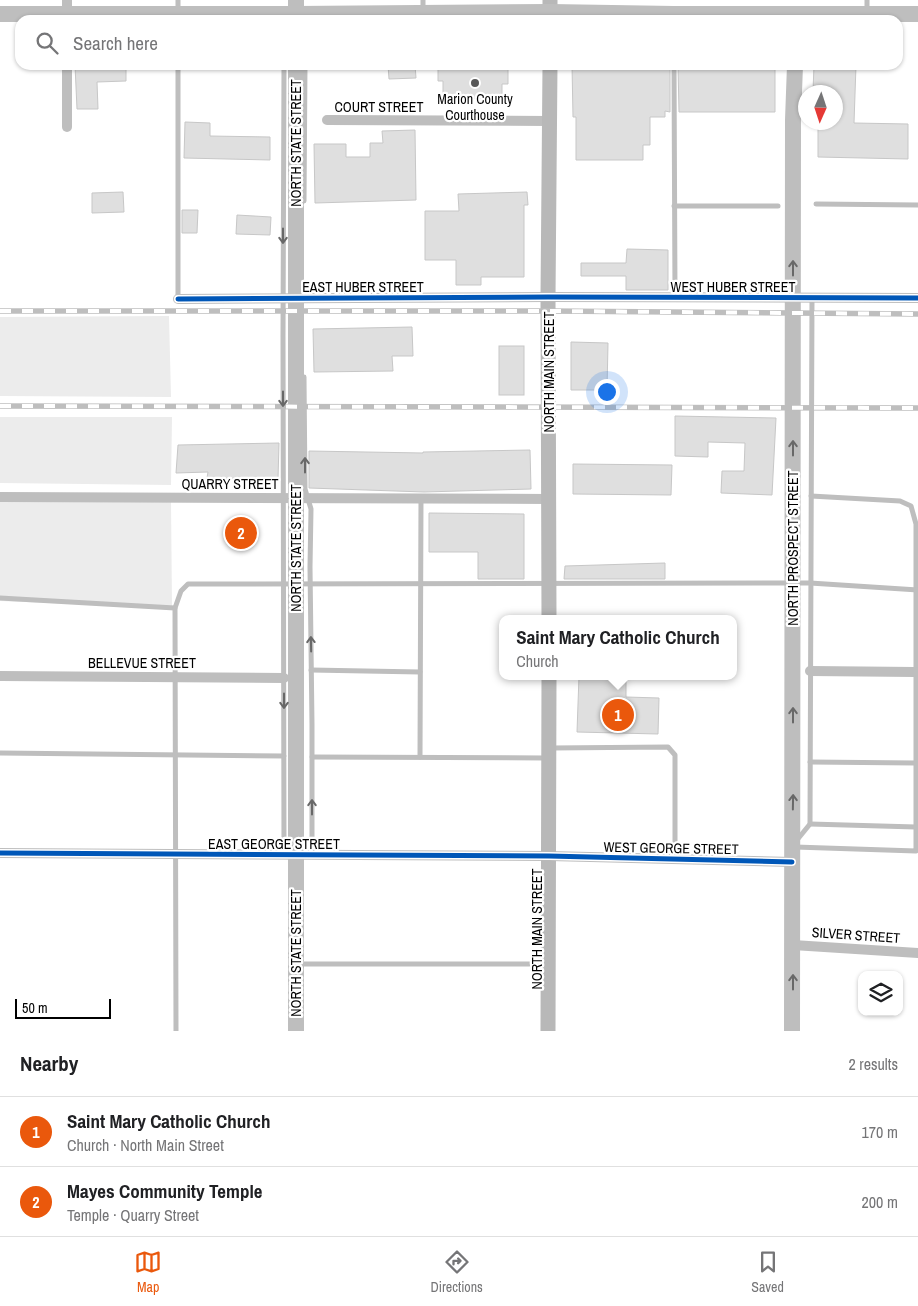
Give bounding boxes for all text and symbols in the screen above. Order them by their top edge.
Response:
search box [15,15,903,70]
icon: search [33,29,61,57]
text: Search here [73,30,158,56]
marker: Marion County Courthouse [469,77,481,89]
street label: NORTH STATE STREET [287,79,305,207]
north arrow [798,85,843,130]
place label: Marion County Courthouse [437,90,513,124]
street label: COURT STREET [335,98,423,116]
one-way arrow [278,228,288,244]
one-way arrow [788,260,798,276]
street label: EAST HUBER STREET [302,278,424,296]
street label: WEST HUBER STREET [671,278,795,296]
street label: NORTH MAIN STREET [540,312,558,433]
your location [594,379,620,405]
one-way arrow [278,390,288,406]
one-way arrow [788,440,798,456]
one-way arrow [300,458,310,474]
street label: NORTH PROSPECT STREET [784,470,802,626]
street label: QUARRY STREET [181,475,279,493]
street label: NORTH STATE STREET [287,484,305,612]
pin: 2 [225,514,257,552]
popup [499,615,737,680]
text: Saint Mary Catholic Church [516,624,720,650]
one-way arrow [306,637,316,653]
text: Church [516,650,559,672]
street label: BELLEVUE STREET [88,654,196,672]
one-way arrow [279,692,289,709]
pin: 1 [602,696,634,734]
one-way arrow [788,707,798,724]
one-way arrow [788,795,798,811]
one-way arrow [307,799,317,816]
street label: EAST GEORGE STREET [208,835,340,853]
street label: WEST GEORGE STREET [603,838,739,858]
street label: NORTH MAIN STREET [528,869,546,990]
street label: NORTH STATE STREET [287,889,305,1017]
street label: SILVER STREET [811,923,901,947]
map controls [858,971,903,1016]
button: layers [858,971,903,1016]
one-way arrow [788,975,798,991]
scale bar [15,996,111,1019]
text: 50 m [22,999,48,1017]
text: Nearby [20,1049,78,1078]
text: 2 results [848,1053,898,1075]
text: Saint Mary Catholic Church [67,1108,270,1134]
text: 1 [32,1121,40,1143]
text: 170 m [862,1121,898,1143]
text: Church · North Main Street [67,1134,224,1156]
text: Mayes Community Temple [67,1178,262,1204]
text: 2 [32,1191,40,1213]
text: 200 m [862,1191,898,1213]
text: Temple · Quarry Street [67,1204,199,1226]
tab: Map [134,1248,162,1296]
tab: Directions [431,1248,483,1296]
tab: Saved [751,1248,784,1296]

